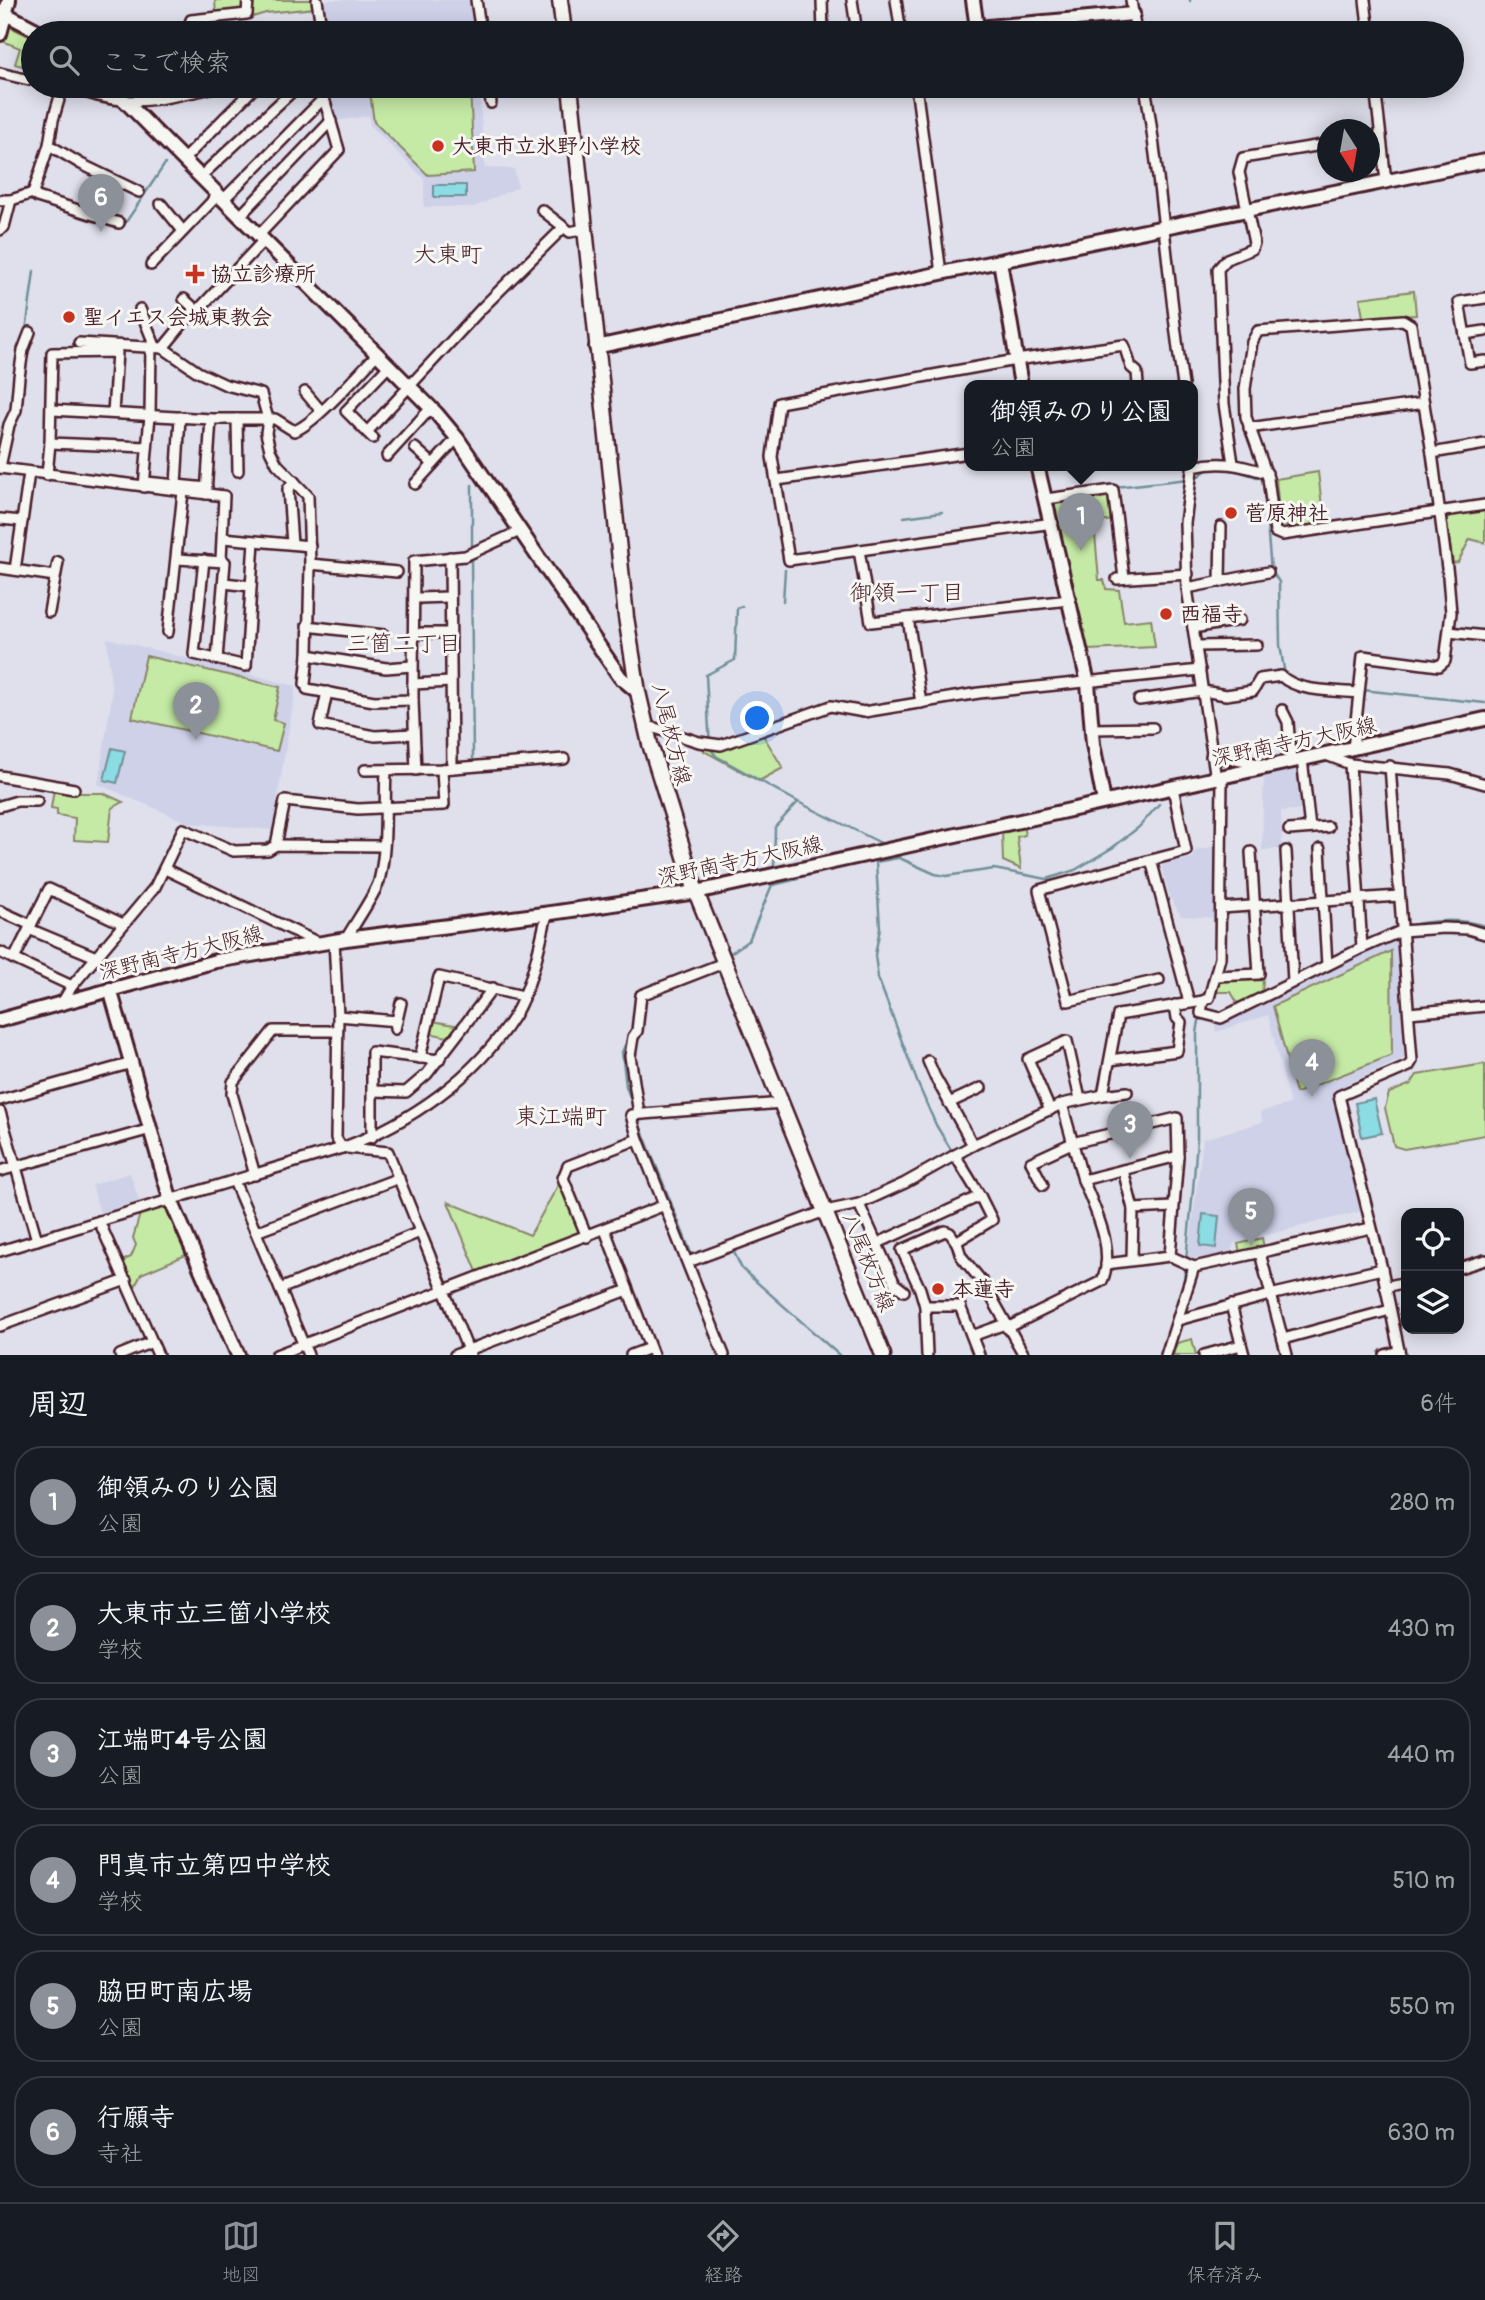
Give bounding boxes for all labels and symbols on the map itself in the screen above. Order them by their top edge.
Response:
north arrow [1317,119,1380,182]
place label: 大東市立氷野小学校 [452,133,641,160]
marker: 大東市立氷野小学校 [430,138,446,154]
pin: 6 [78,174,124,232]
district label: 大東町 [414,240,483,269]
place label: 協立診療所 [211,261,316,288]
marker: 協立診療所 [185,264,205,284]
place label: 聖イエス会城東教会 [83,304,272,331]
marker: 聖イエス会城東教会 [61,309,77,325]
pin: 1 [1058,493,1104,551]
place label: 菅原神社 [1245,500,1329,527]
marker: 菅原神社 [1223,505,1239,521]
district label: 御領一丁目 [850,578,965,607]
place label: 西福寺 [1180,601,1243,628]
marker: 西福寺 [1158,606,1174,622]
district label: 三箇二丁目 [347,629,462,658]
street label: 八尾枚方線 [645,680,697,788]
pin: 2 [173,682,219,740]
your location [740,701,774,735]
street label: 深野南寺方大阪線 [1209,711,1379,773]
street label: 深野南寺方大阪線 [655,830,825,892]
street label: 深野南寺方大阪線 [96,920,266,986]
pin: 4 [1289,1039,1335,1097]
pin: 3 [1107,1101,1153,1159]
district label: 東江端町 [515,1102,607,1131]
pin: 5 [1228,1188,1274,1246]
street label: 八尾枚方線 [836,1208,900,1316]
place label: 本蓮寺 [952,1276,1015,1303]
marker: 本蓮寺 [930,1281,946,1297]

